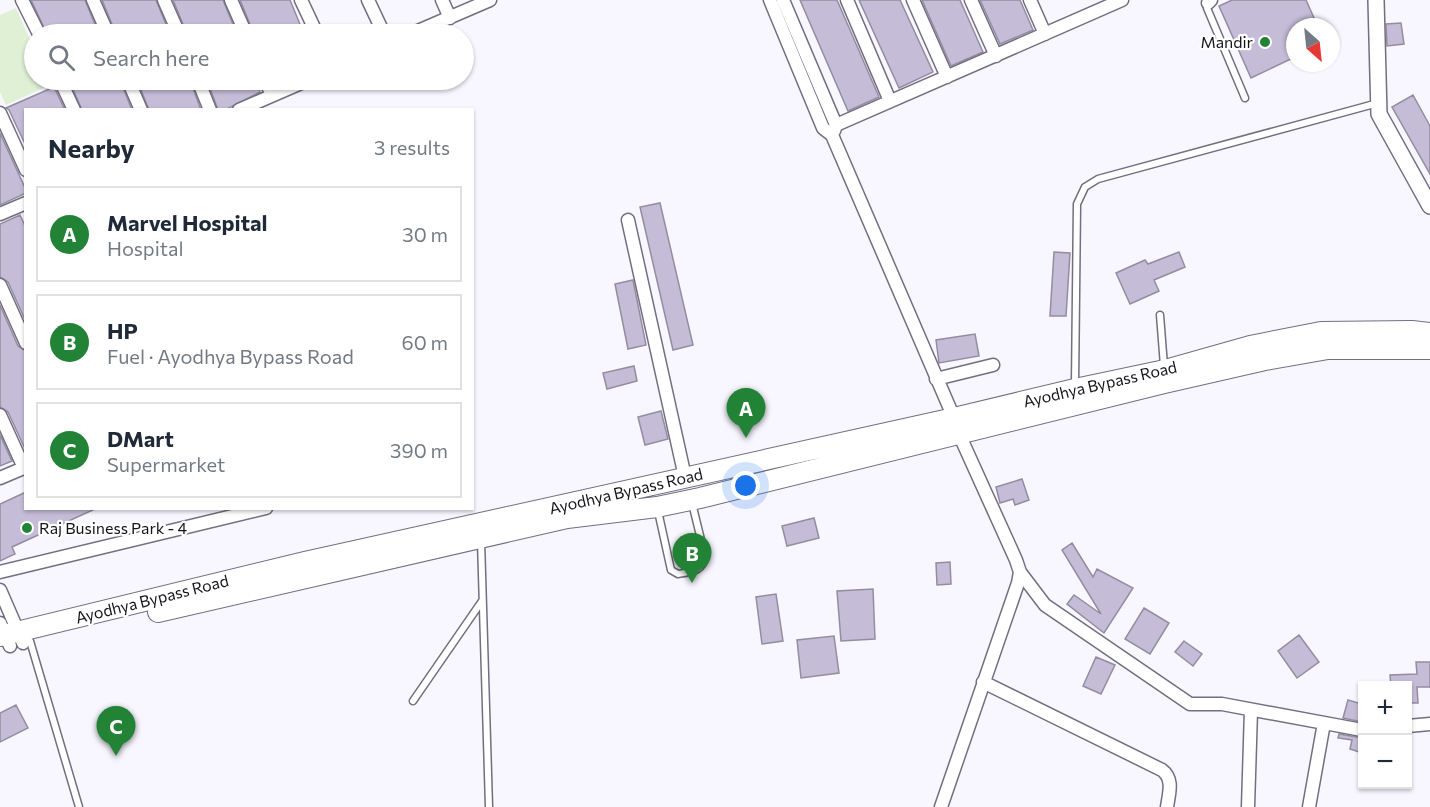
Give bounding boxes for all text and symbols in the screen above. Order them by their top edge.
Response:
north arrow [1286,18,1340,72]
search box [24,24,474,90]
place label: Mandir [1201,32,1254,51]
marker: Mandir [1258,35,1272,49]
icon: search [45,41,78,74]
text: Search here [93,44,209,71]
text: Nearby [48,132,135,163]
text: 3 results [374,135,450,159]
text: Marvel Hospital [107,209,268,236]
text: A [62,222,77,246]
text: 30 m [402,222,448,246]
text: Hospital [107,236,184,260]
text: HP [107,317,138,344]
text: B [63,330,76,354]
text: 60 m [402,330,448,354]
text: Fuel · Ayodhya Bypass Road [107,344,354,368]
street label: Ayodhya Bypass Road [1021,357,1179,410]
pin: A [726,388,766,438]
text: DMart [107,425,174,452]
text: C [63,438,76,462]
text: 390 m [390,438,448,462]
text: Supermarket [107,452,225,476]
street label: Ayodhya Bypass Road [547,464,705,517]
your location [731,471,760,500]
place label: Raj Business Park - 4 [39,518,187,537]
marker: Raj Business Park - 4 [20,521,34,535]
pin: B [672,534,712,583]
street label: Ayodhya Bypass Road [73,570,230,627]
map controls [1358,681,1412,789]
button: + [1358,681,1412,735]
pin: C [96,706,136,756]
button: − [1358,735,1412,789]

